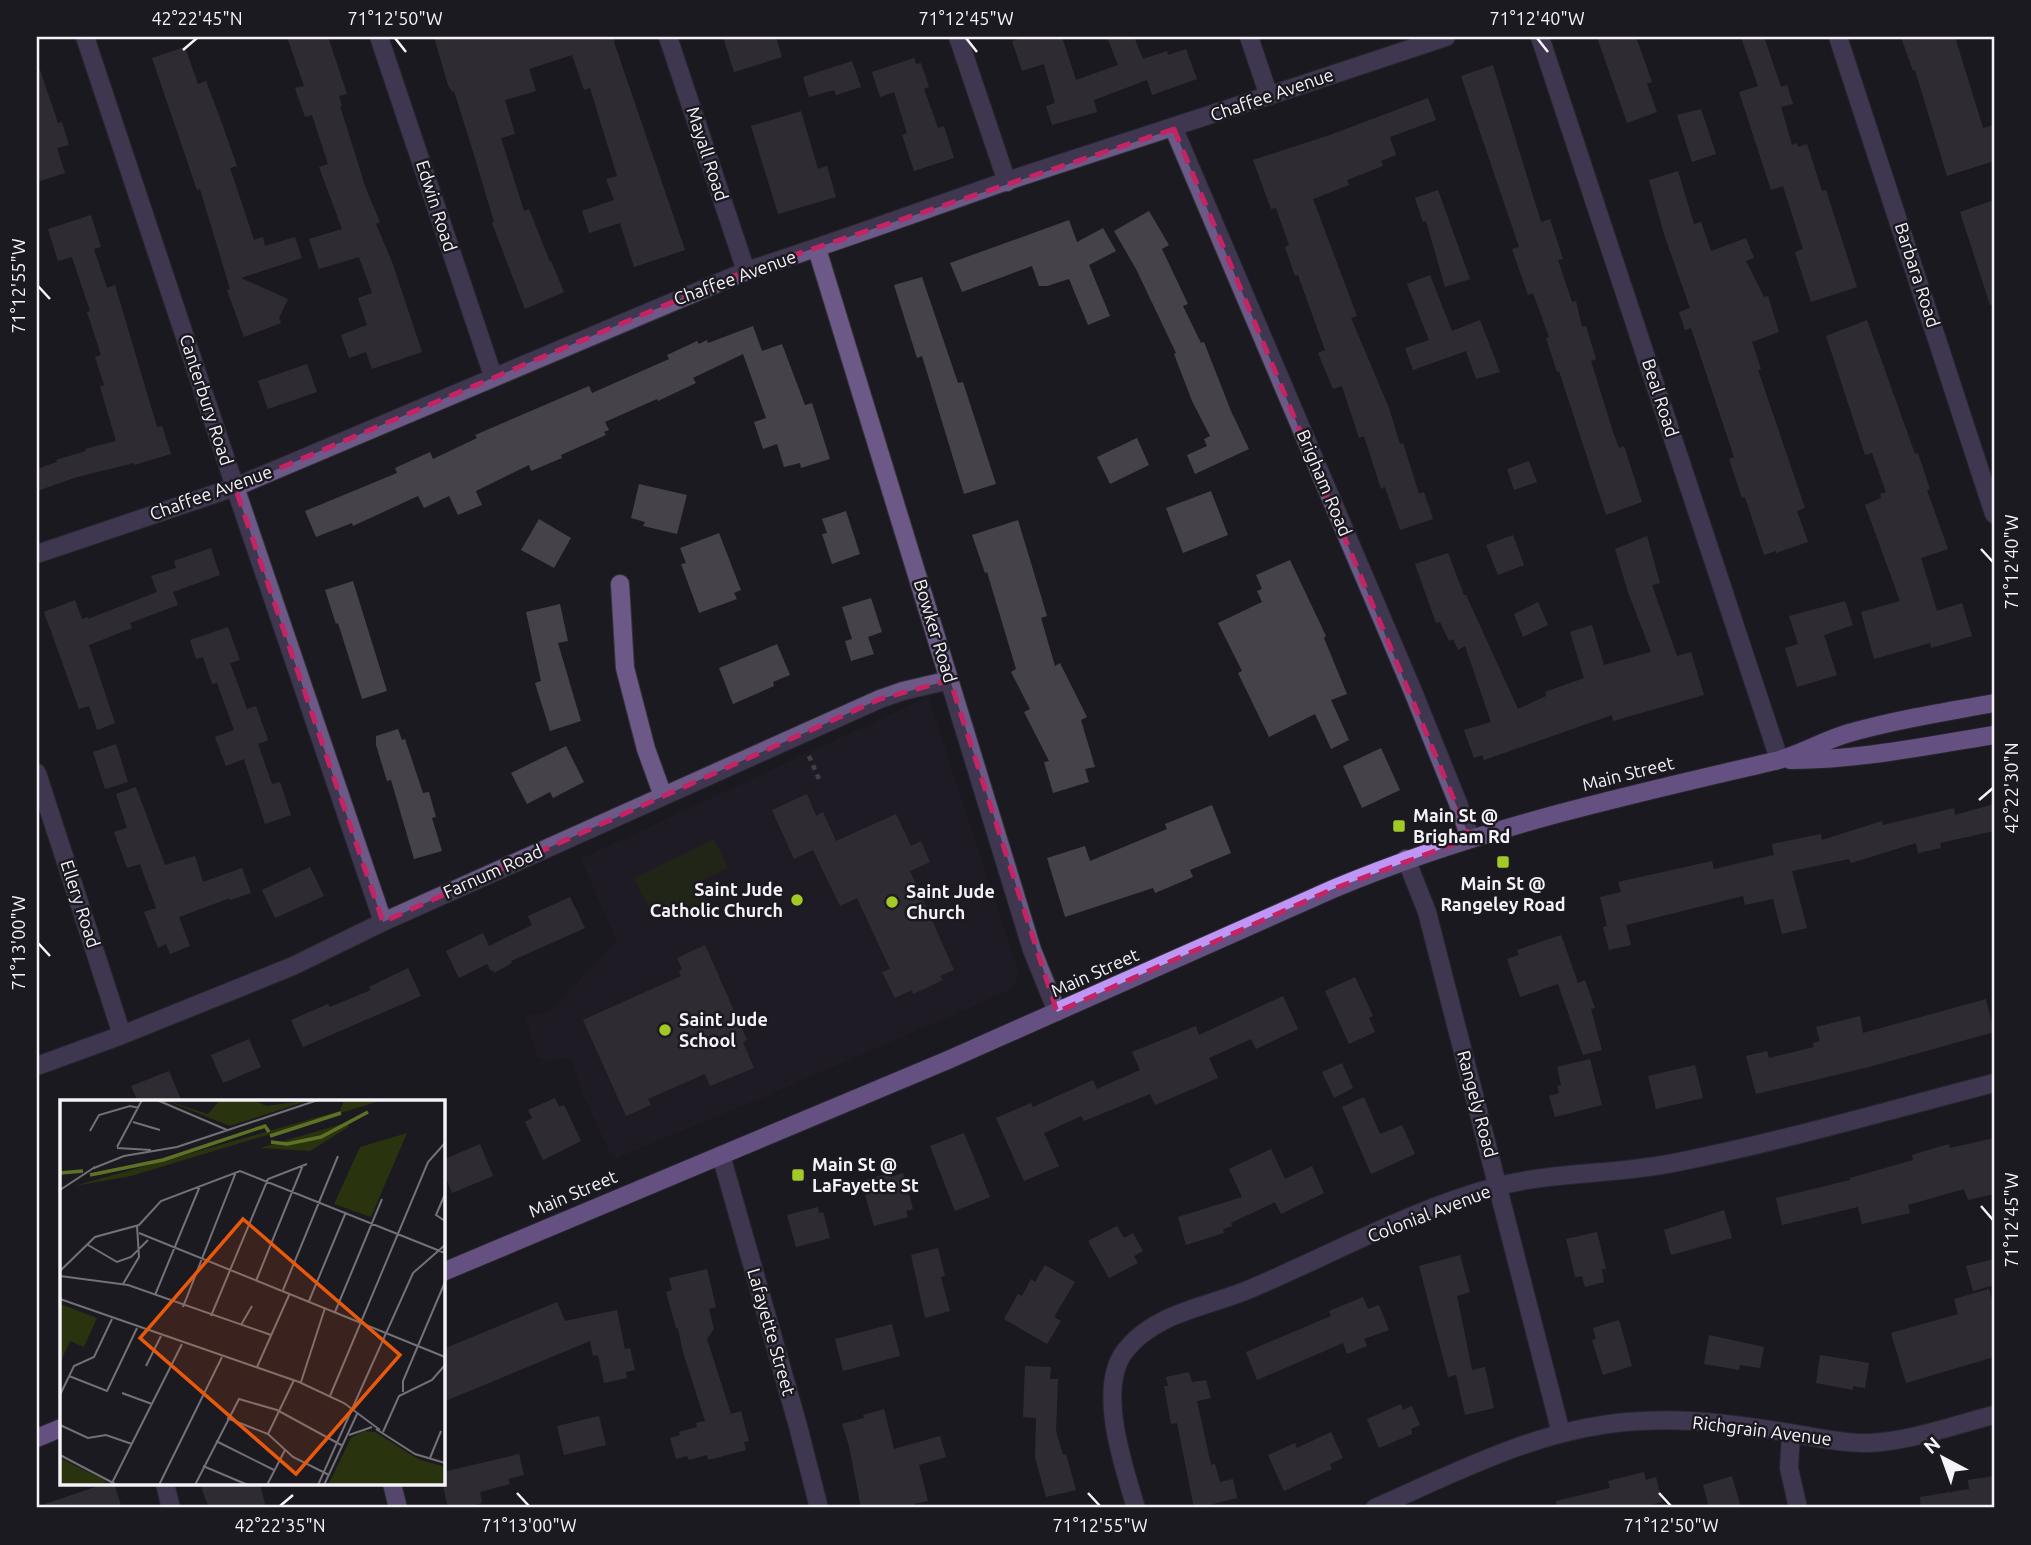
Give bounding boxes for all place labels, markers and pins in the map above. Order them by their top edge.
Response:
place label: Main St @ Brigham Rd [1413,805,1510,846]
marker: Main St @ Brigham Rd [1391,818,1407,834]
marker: Main St @ Rangeley Road [1495,854,1511,870]
place label: Main St @ Rangeley Road [1440,873,1566,914]
place label: Saint Jude Catholic Church [650,879,783,920]
place label: Saint Jude Church [906,881,995,922]
marker: Saint Jude Catholic Church [789,892,805,908]
marker: Saint Jude Church [884,894,900,910]
place label: Saint Jude School [679,1009,768,1050]
marker: Saint Jude School [657,1022,673,1038]
place label: Main St @ LaFayette St [812,1154,919,1195]
marker: Main St @ LaFayette St [790,1167,806,1183]

